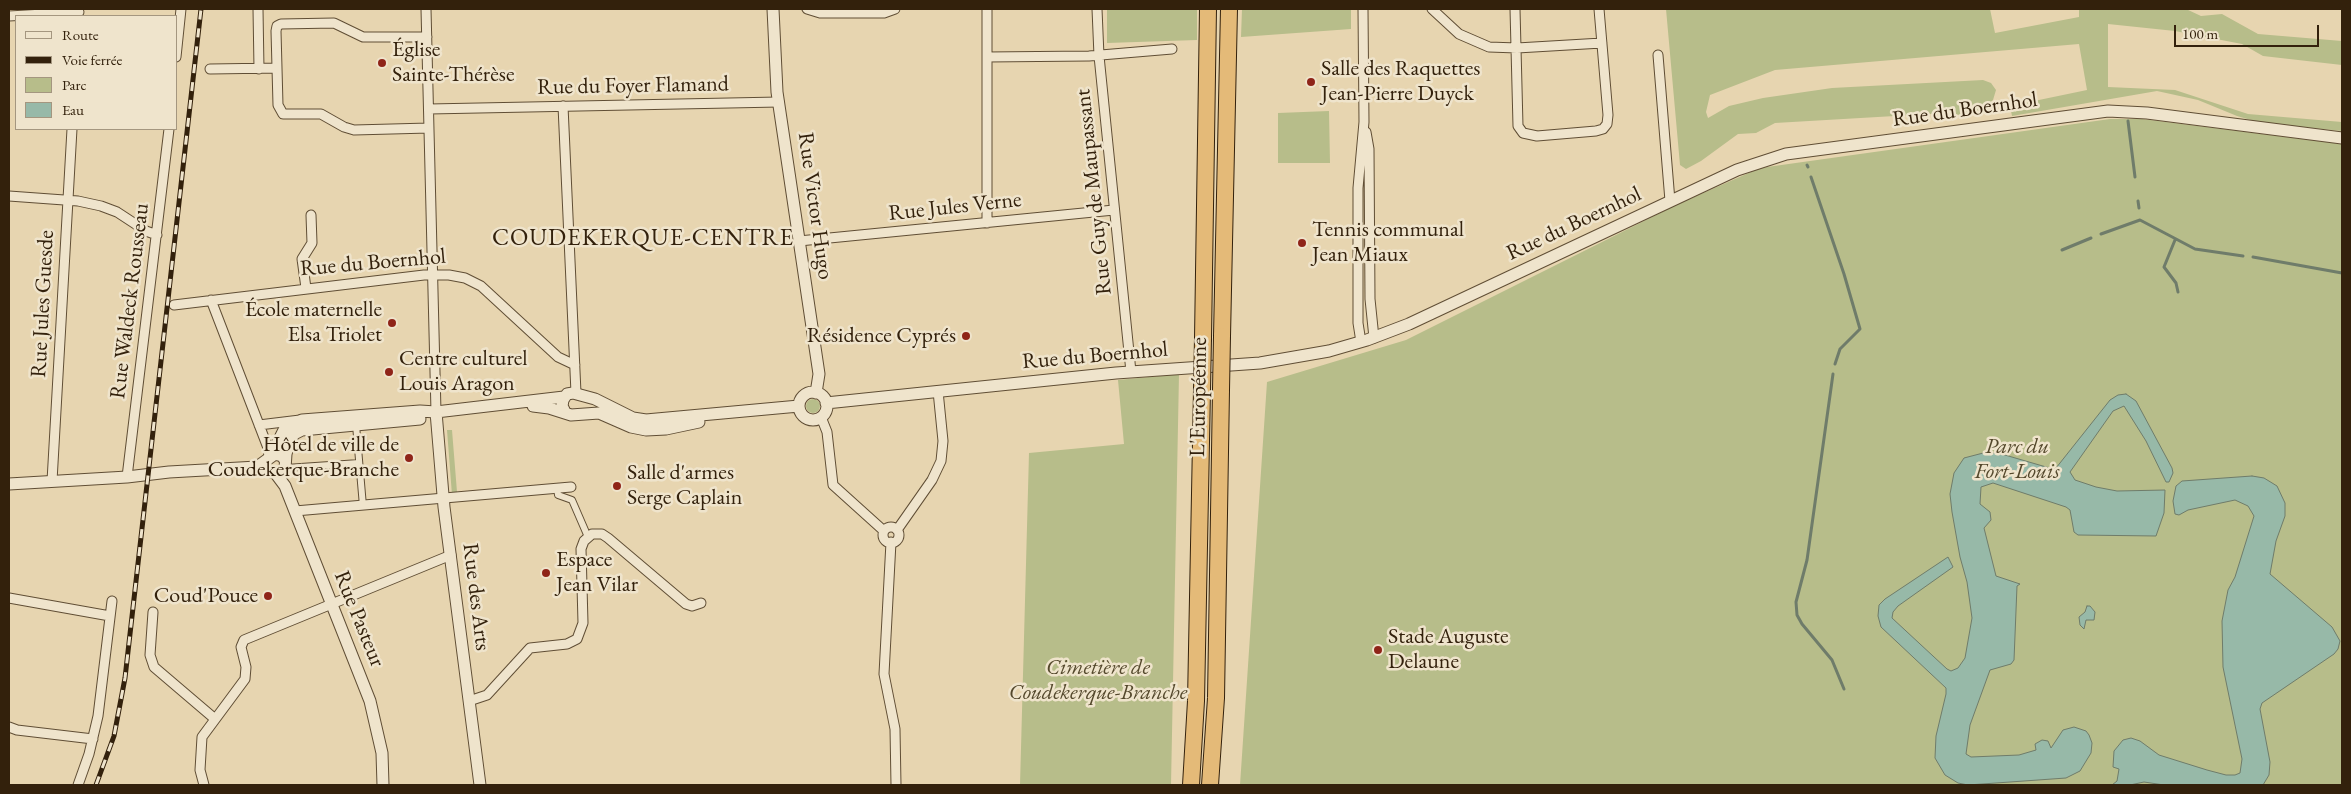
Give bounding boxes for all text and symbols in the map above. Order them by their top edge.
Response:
legend [15,15,178,130]
scale bar [2176,15,2321,47]
text: 100 m [2182,24,2218,43]
text: Route [62,25,99,44]
place label: Église Sainte-Thérèse [392,37,514,88]
text: Voie ferrée [62,50,122,69]
place label: Salle des Raquettes Jean-Pierre Duyck [1321,56,1480,108]
marker: Église Sainte-Thérèse [376,57,388,69]
street label: Rue du Foyer Flamand [537,71,729,101]
text: Parc [62,75,87,94]
marker: Salle des Raquettes Jean-Pierre Duyck [1305,76,1317,88]
street label: Rue du Boernhol [1891,87,2039,133]
street label: Rue Guy de Maupassant [1070,88,1118,296]
text: Eau [62,100,84,119]
street label: Rue Victor Hugo [792,131,838,281]
street label: Rue du Boernhol [1502,181,1646,267]
street label: Rue Jules Verne [887,187,1023,227]
street label: Rue Waldeck Rousseau [105,202,155,400]
place label: Tennis communal Jean Miaux [1312,217,1464,268]
district label: COUDEKERQUE-CENTRE [490,224,796,252]
street label: Rue Jules Guesde [26,230,60,378]
marker: Tennis communal Jean Miaux [1296,237,1308,249]
street label: Rue du Boernhol [299,243,447,283]
place label: École maternelle Elsa Triolet [245,297,382,348]
marker: École maternelle Elsa Triolet [386,317,398,329]
place label: Résidence Cyprés [807,323,956,349]
marker: Résidence Cyprés [960,330,972,342]
street label: Rue du Boernhol [1021,336,1169,376]
street label: L'Européenne [1185,337,1213,457]
place label: Centre culturel Louis Aragon [399,346,528,398]
marker: Centre culturel Louis Aragon [383,366,395,378]
place label: Hôtel de ville de Coudekerque-Branche [208,432,399,484]
park label: Parc du Fort-Louis [1974,434,2060,486]
marker: Hôtel de ville de Coudekerque-Branche [403,452,415,464]
place label: Salle d'armes Serge Caplain [627,460,742,512]
marker: Salle d'armes Serge Caplain [611,480,623,492]
street label: Rue des Arts [456,542,496,652]
place label: Espace Jean Vilar [556,547,638,598]
street label: Rue Pasteur [328,567,390,671]
marker: Espace Jean Vilar [540,567,552,579]
place label: Coud'Pouce [154,583,258,609]
marker: Coud'Pouce [262,590,274,602]
place label: Stade Auguste Delaune [1388,624,1509,676]
marker: Stade Auguste Delaune [1372,644,1384,656]
park label: Cimetière de Coudekerque-Branche [1009,655,1187,706]

